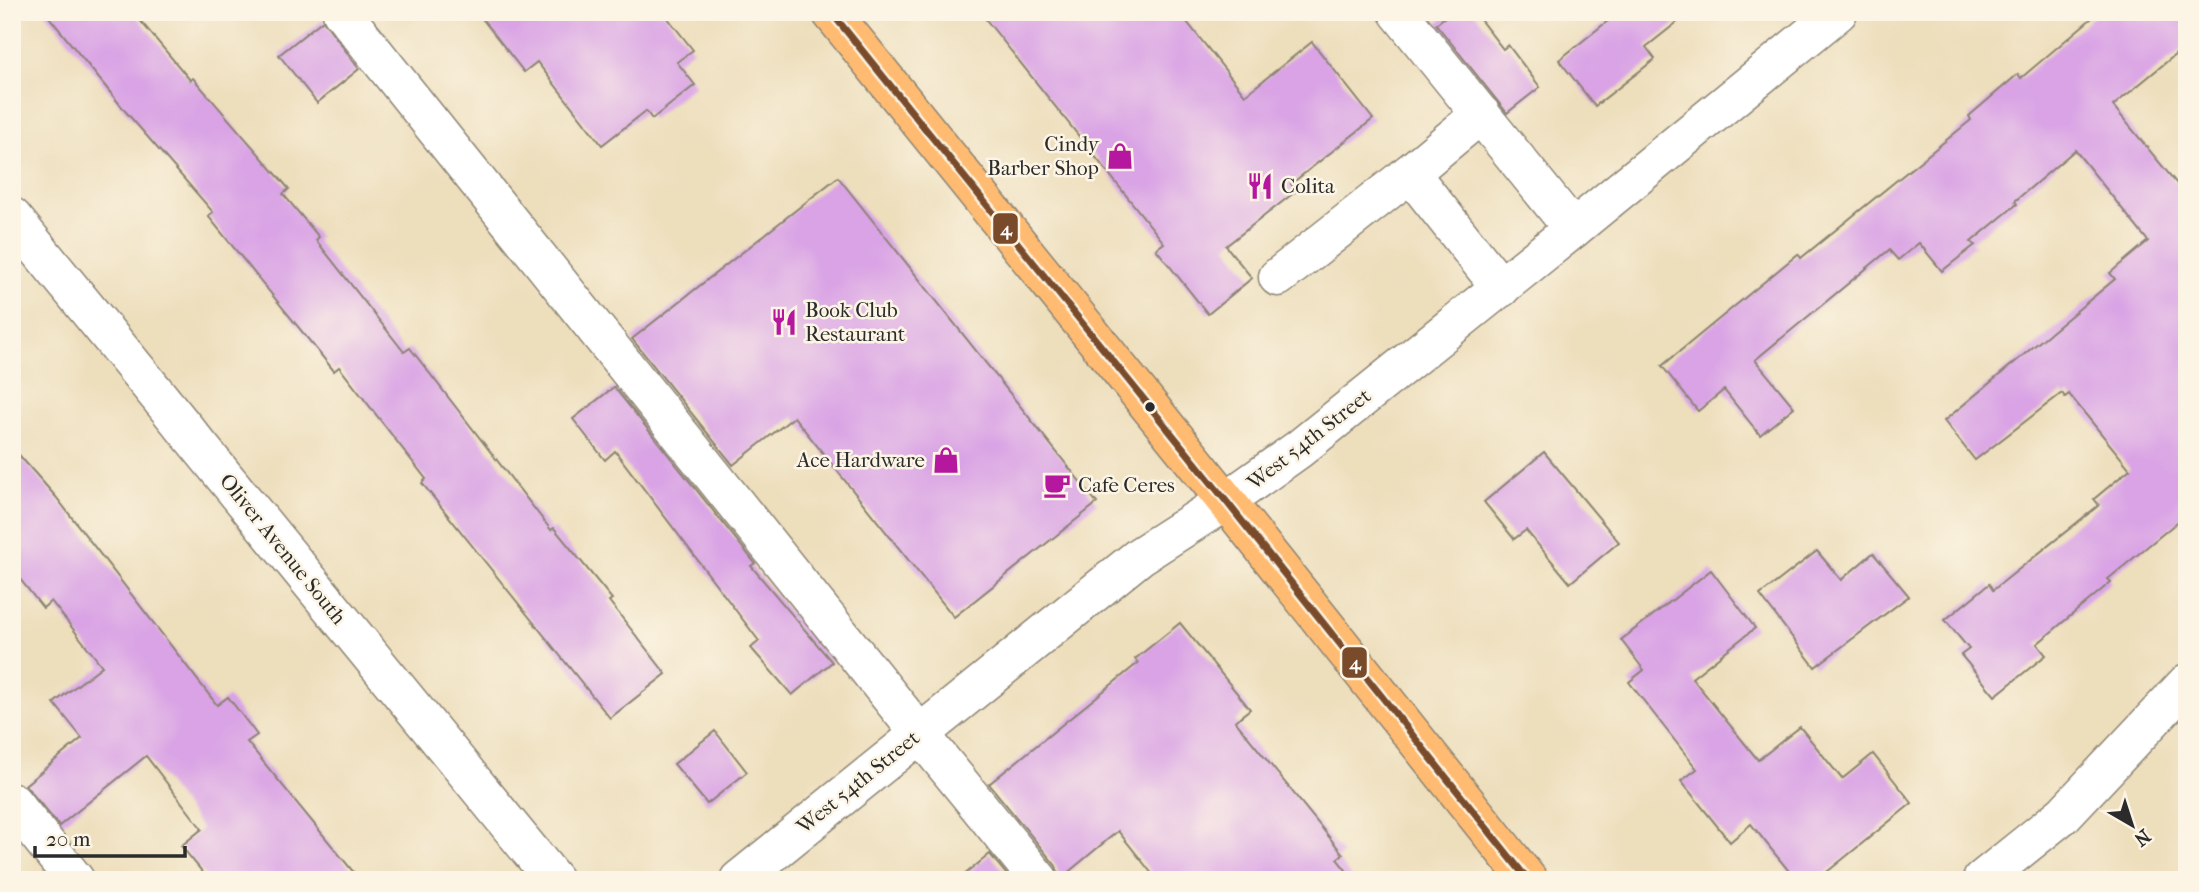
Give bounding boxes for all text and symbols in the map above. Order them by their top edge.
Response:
place label: Cindy Barber Shop [987,132,1100,180]
shop icon: Cindy Barber Shop [1105,141,1135,171]
restaurant icon: Colita [1245,171,1275,201]
place label: Colita [1281,174,1335,198]
line badge: 4 [992,212,1019,245]
text: 4 [999,218,1012,240]
place label: Book Club Restaurant [805,298,906,346]
restaurant icon: Book Club Restaurant [769,307,799,337]
street label: West 54th Street [1242,383,1376,495]
unlabelled marker [1143,400,1157,414]
shop icon: Ace Hardware [931,445,961,475]
place label: Ace Hardware [796,448,925,472]
street label: Oliver Avenue South [215,469,351,629]
cafe icon: Cafe Ceres [1042,470,1072,500]
place label: Cafe Ceres [1078,473,1175,497]
line badge: 4 [1341,646,1368,679]
text: 4 [1348,652,1361,674]
street label: West 54th Street [791,725,924,839]
north arrow [2098,790,2168,860]
scale bar [35,815,186,859]
text: N [2129,824,2155,851]
text: 20 m [46,827,91,851]

